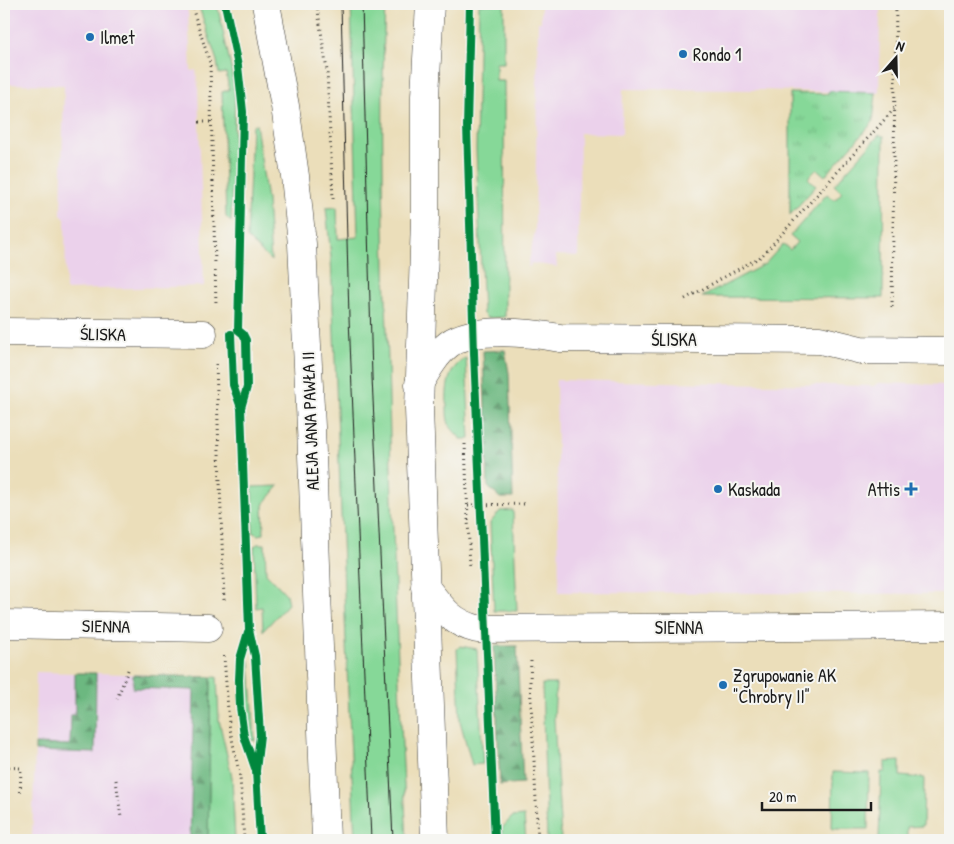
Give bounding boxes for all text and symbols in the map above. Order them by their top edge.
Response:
place label: Ilmet [100,25,135,50]
marker: Ilmet [84,31,96,43]
north arrow [872,32,922,82]
text: N [894,35,908,56]
place label: Rondo 1 [693,42,742,67]
marker: Rondo 1 [677,48,689,60]
street label: ŚLISKA [80,321,126,347]
street label: ŚLISKA [651,327,697,352]
street label: ALEJA JANA PAWŁA II [295,351,325,491]
place label: Kaskada [728,477,780,502]
place label: Attis [868,477,900,502]
marker: Attis [904,482,918,496]
marker: Kaskada [712,483,724,495]
street label: SIENNA [82,613,131,639]
street label: SIENNA [655,615,703,640]
place label: Zgrupowanie AK "Chrobry II" [733,663,837,709]
marker: Zgrupowanie AK "Chrobry II" [717,679,729,691]
scale bar [762,779,870,811]
text: 20 m [769,786,796,807]

